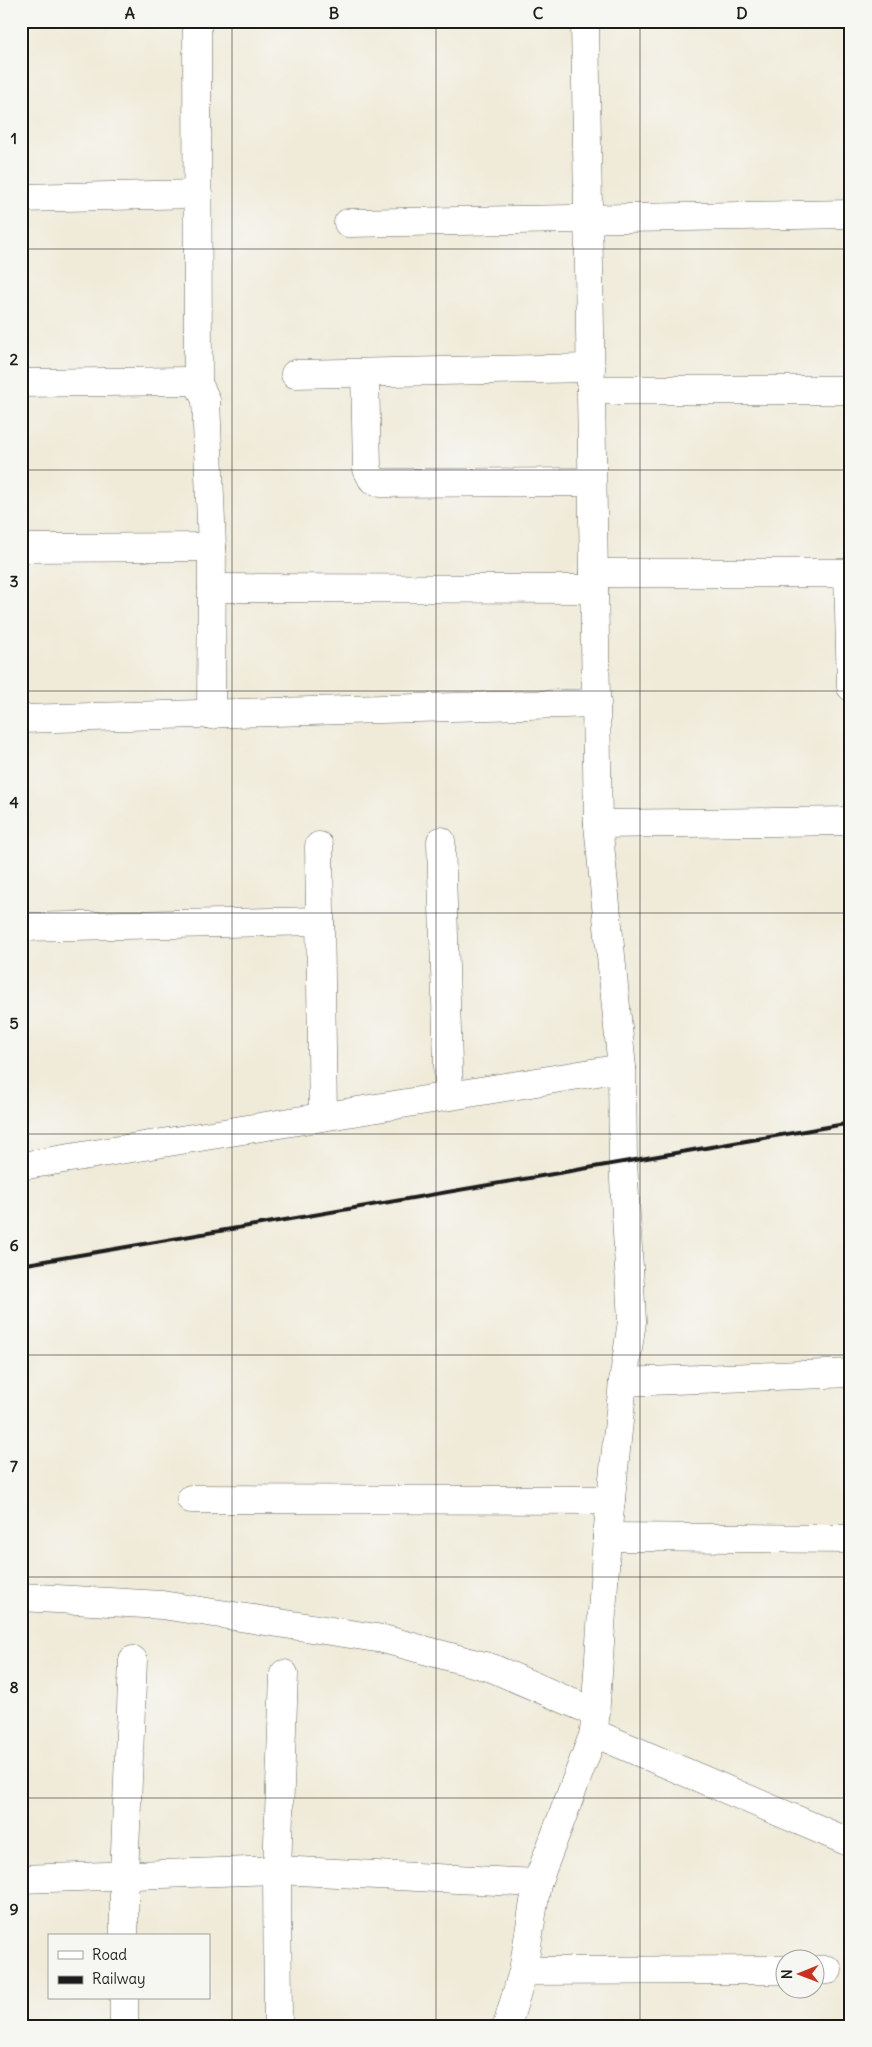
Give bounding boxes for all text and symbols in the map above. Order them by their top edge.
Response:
text: A [125,3,135,23]
text: B [329,3,340,23]
text: C [533,3,544,23]
text: D [736,3,748,23]
text: 1 [11,128,17,148]
text: 2 [10,349,19,369]
text: 3 [9,571,19,591]
text: 4 [9,792,19,812]
text: 5 [9,1013,19,1033]
text: 6 [9,1235,19,1255]
text: 7 [10,1456,18,1476]
text: 8 [9,1677,19,1697]
text: 9 [9,1899,19,1919]
legend [48,1934,210,2000]
text: Road [92,1945,127,1964]
north arrow [774,1950,824,2000]
text: Railway [92,1969,146,1988]
text: N [778,1969,796,1979]

